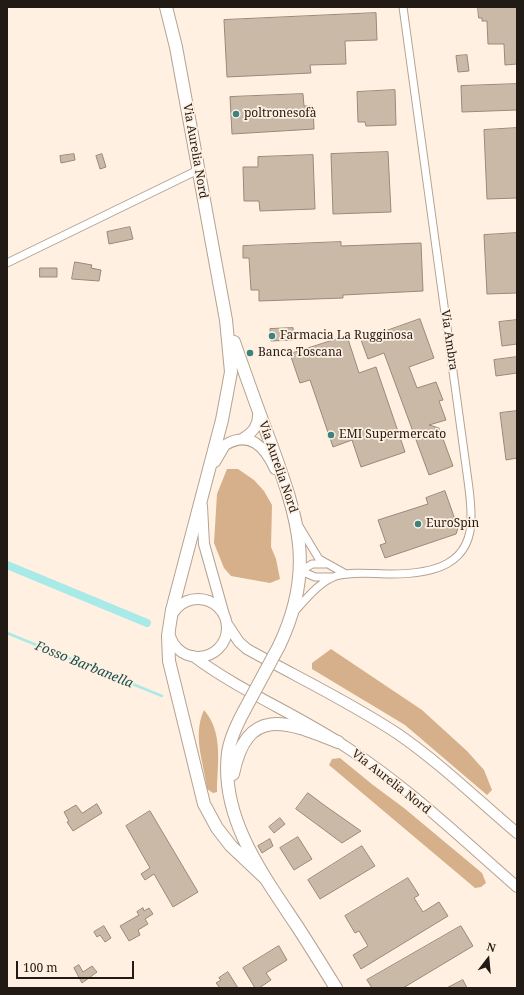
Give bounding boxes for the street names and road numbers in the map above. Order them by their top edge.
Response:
street label: Via Aurelia Nord [180,102,210,200]
street label: Via Ambra [438,309,460,371]
street label: Via Aurelia Nord [256,419,300,515]
street label: Via Aurelia Nord [349,747,433,817]

